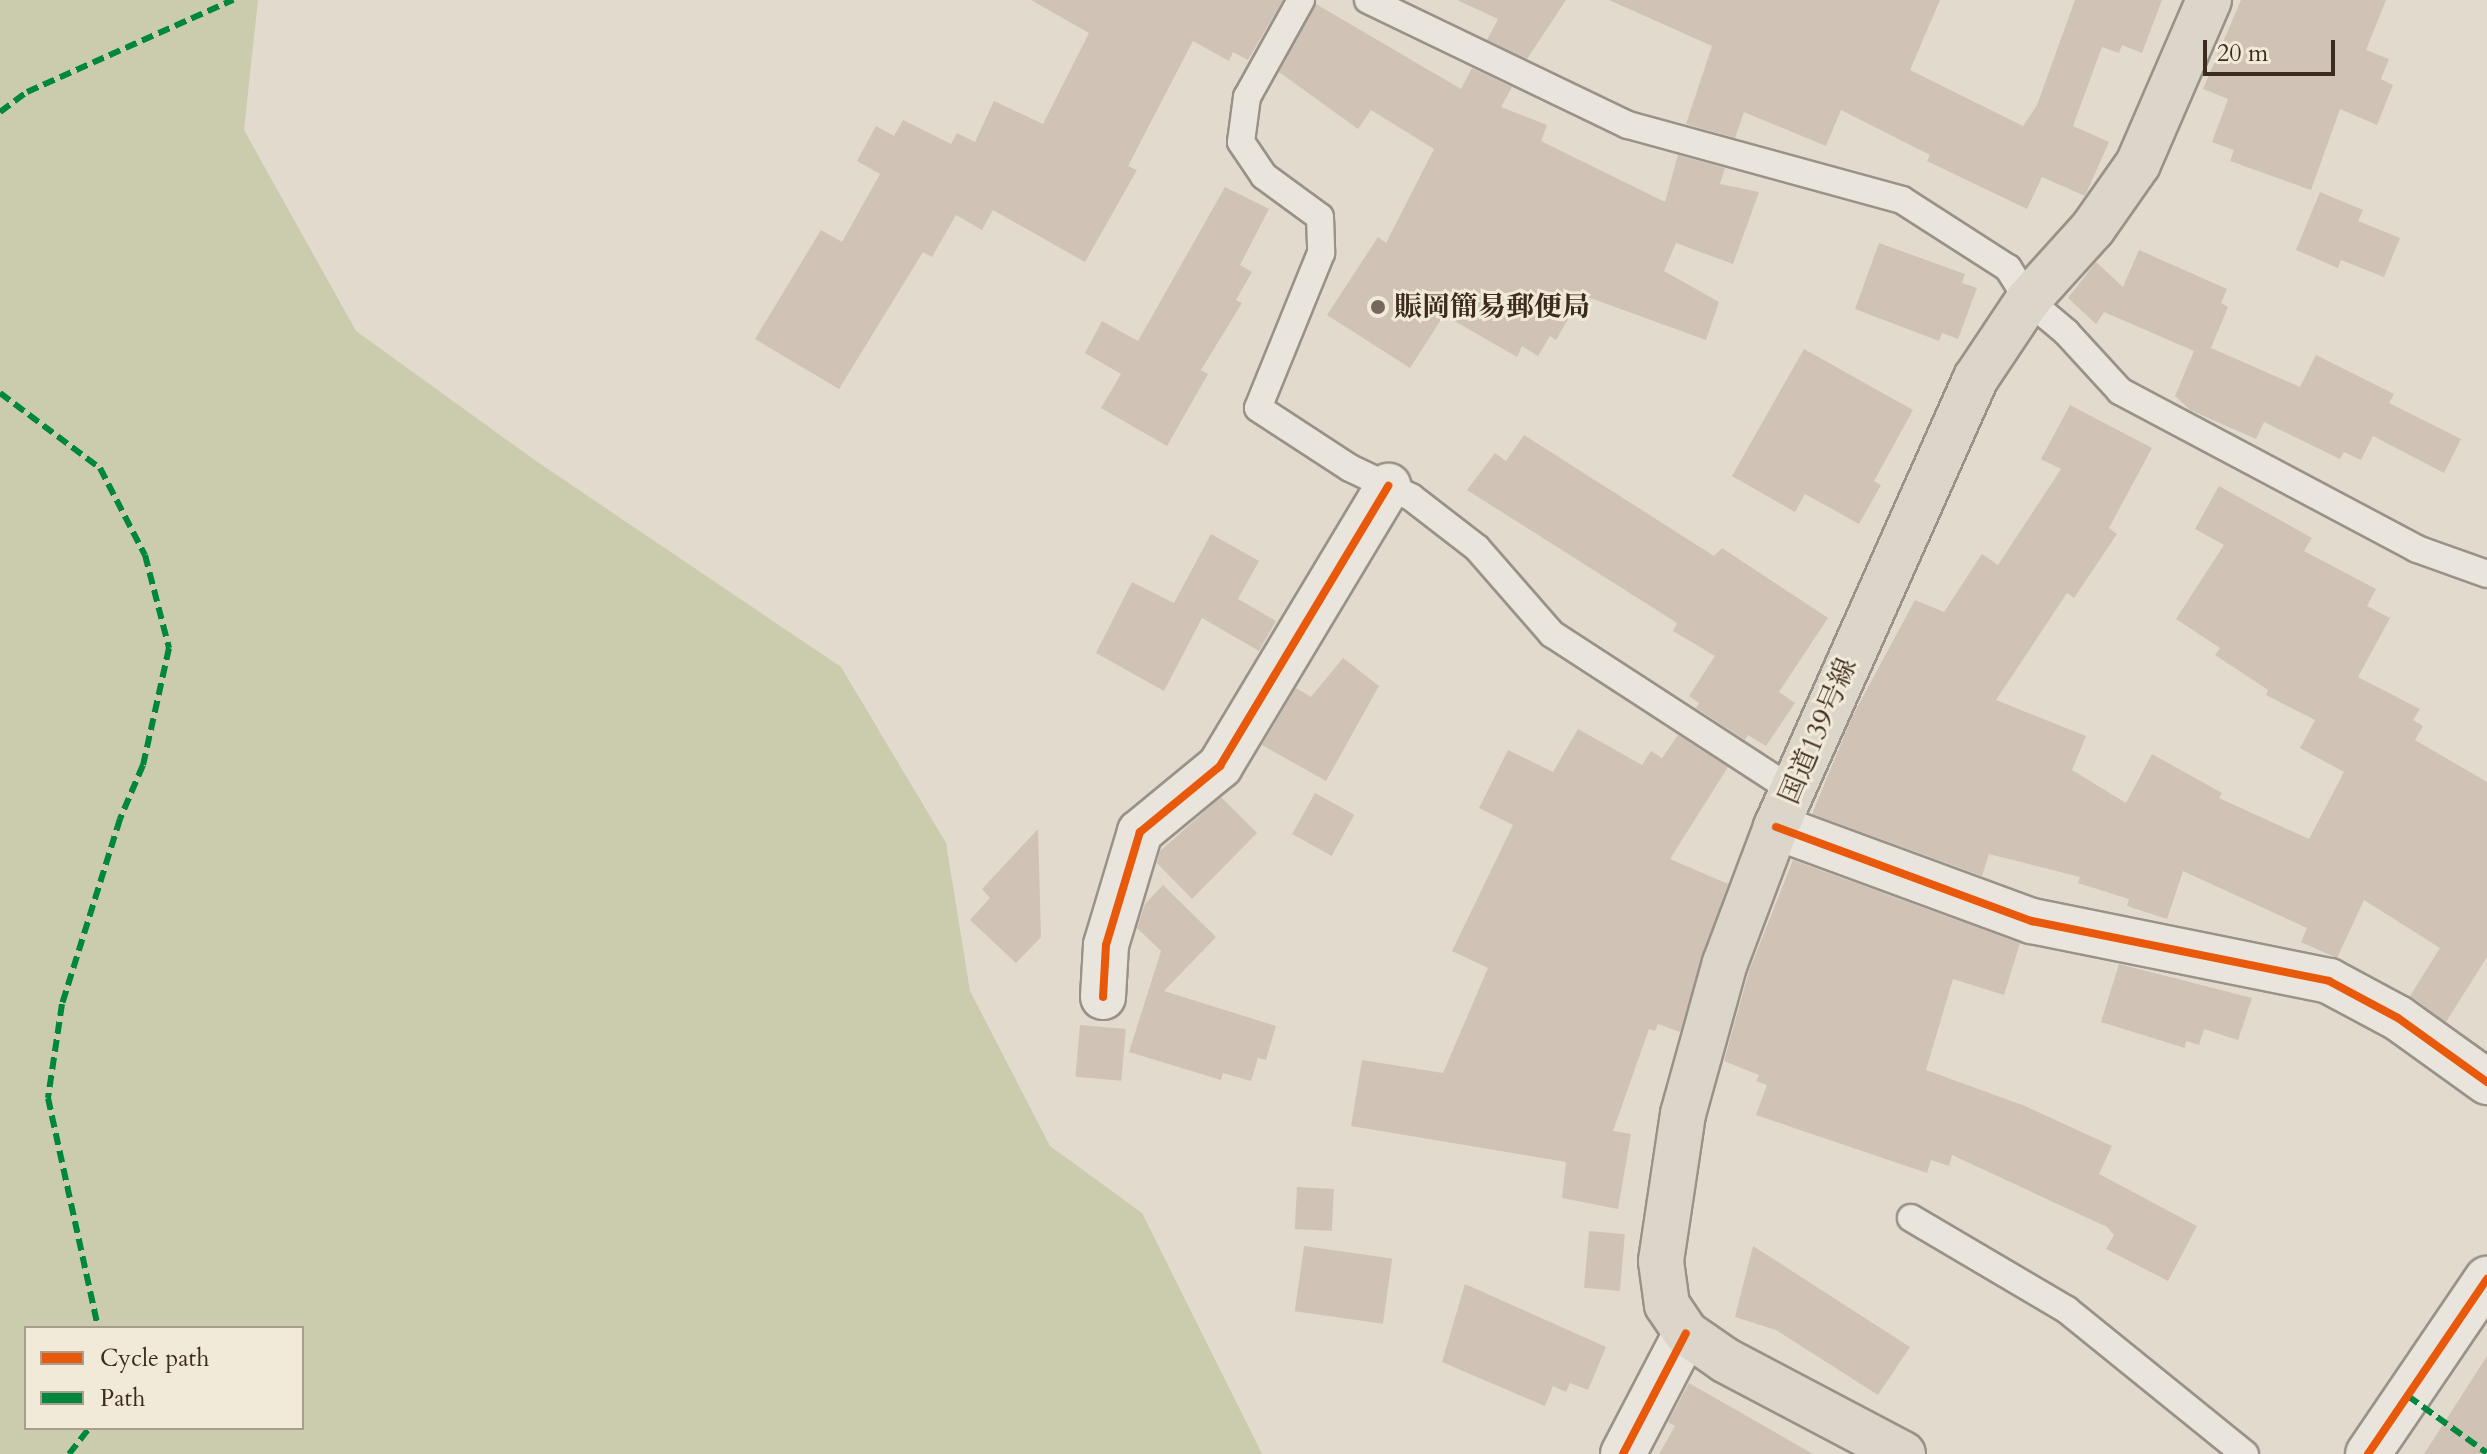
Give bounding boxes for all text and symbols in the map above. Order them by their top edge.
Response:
scale bar [2207,24,2339,74]
text: 20 m [2217,37,2268,70]
place label: 賑岡簡易郵便局 [1394,290,1590,324]
marker: 賑岡簡易郵便局 [1369,298,1387,316]
street label: 国道139号線 [1772,653,1864,809]
legend [24,1326,304,1430]
text: Cycle path [100,1342,209,1375]
text: Path [100,1382,145,1415]

